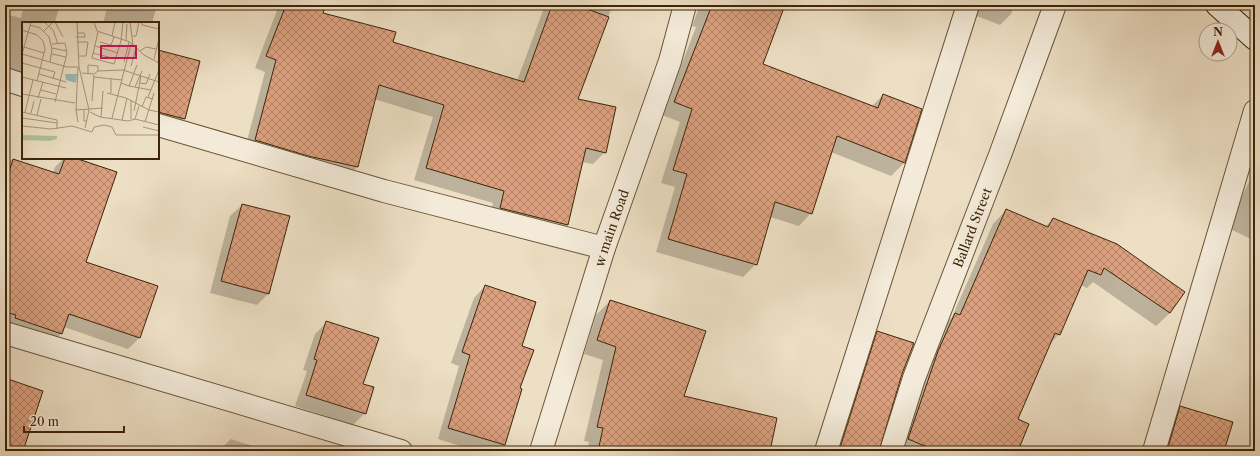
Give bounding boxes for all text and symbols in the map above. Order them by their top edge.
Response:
inset map [22,22,159,159]
north arrow [1198,22,1238,62]
text: N [1213,25,1223,39]
street label: Ballard Street [949,185,995,269]
street label: w main Road [590,187,632,269]
scale bar [24,408,124,434]
text: 20 m [30,414,59,429]

